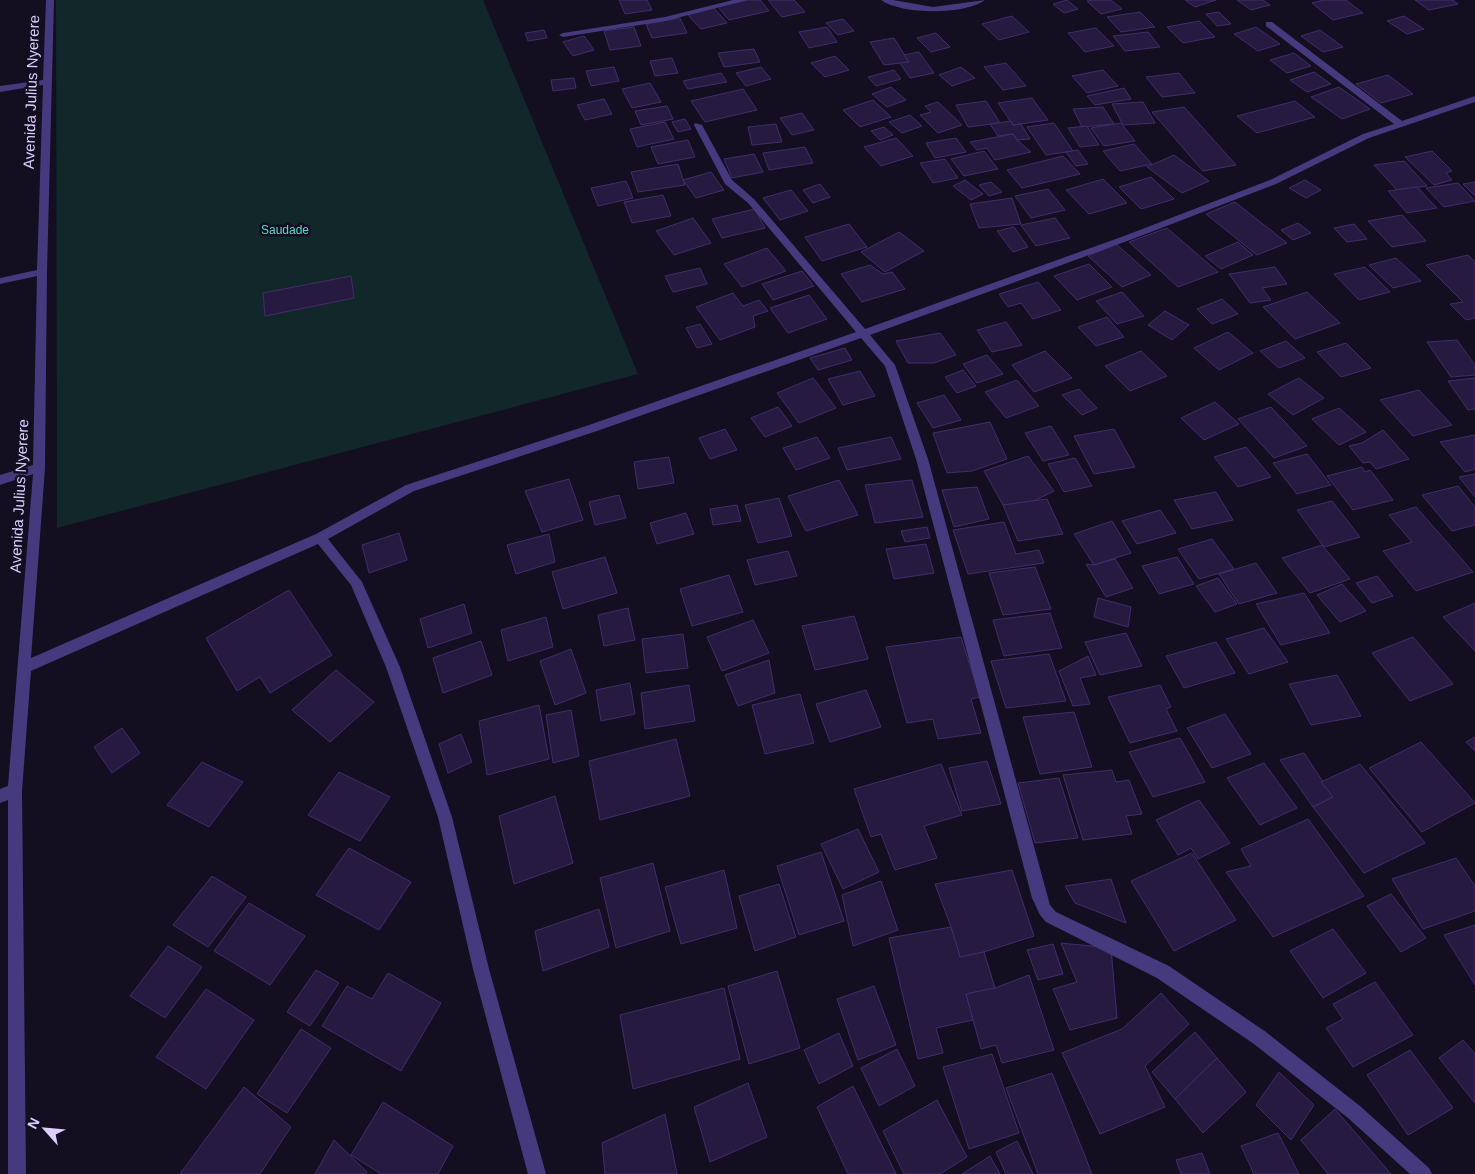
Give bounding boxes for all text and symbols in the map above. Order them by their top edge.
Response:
street label: Avenida Julius Nyerere [20,15,42,169]
park label: Saudade [261,223,309,237]
street label: Avenida Julius Nyerere [6,419,32,573]
north arrow [20,1104,70,1154]
text: N [24,1115,43,1131]

